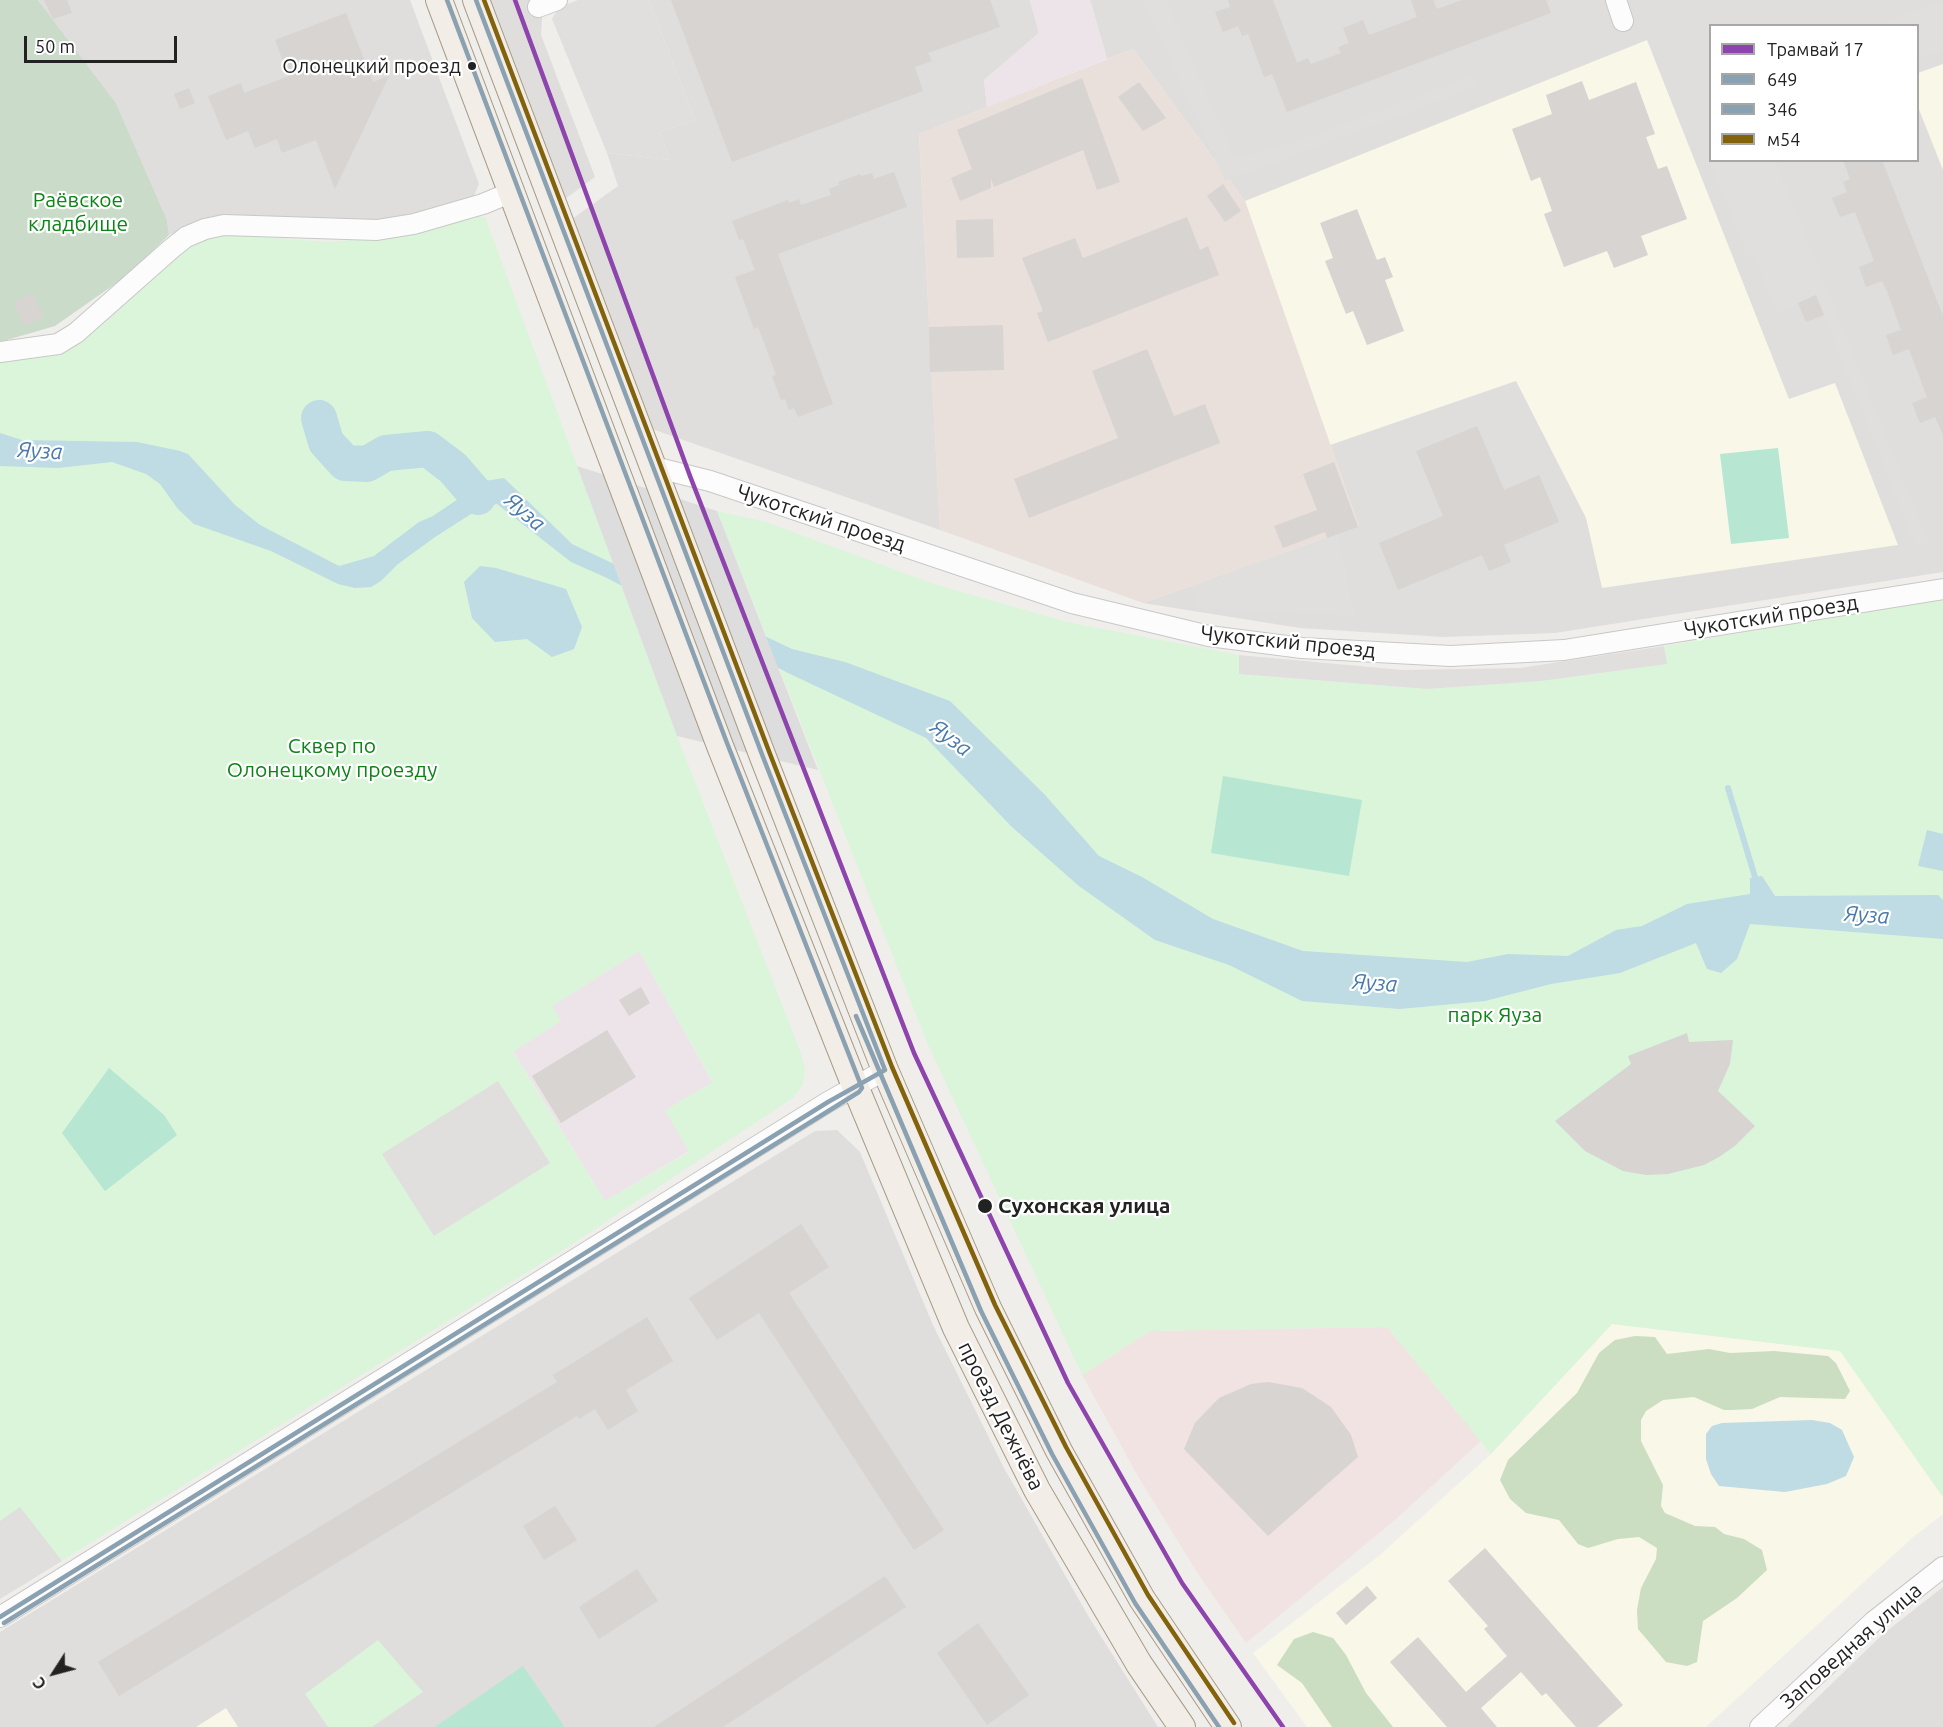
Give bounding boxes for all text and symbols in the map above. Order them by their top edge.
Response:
scale bar [27,24,180,62]
legend [1709,24,1919,162]
text: 50 m [35,36,75,56]
text: Трамвай 17 [1767,39,1864,59]
place label: Олонецкий проезд [282,54,461,78]
marker: Олонецкий проезд [466,60,478,72]
text: 649 [1767,69,1797,89]
text: 346 [1767,99,1797,119]
text: м54 [1767,129,1800,149]
park label: Раёвское кладбище [28,187,128,237]
water label: Яуза [17,437,63,465]
street label: Чукотский проезд [733,479,909,557]
water label: Яуза [499,487,551,537]
street label: Чукотский проезд [1682,590,1860,642]
street label: Чукотский проезд [1199,620,1377,664]
water label: Яуза [925,714,977,762]
park label: Сквер по Олонецкому проезду [227,733,437,783]
water label: Яуза [1844,900,1890,930]
water label: Яуза [1352,968,1398,998]
park label: парк Яуза [1448,1002,1542,1028]
place label: Сухонская улица [998,1193,1170,1219]
marker: Сухонская улица [976,1197,994,1215]
street label: проезд Дежнёва [953,1337,1049,1495]
street label: Заповедная улица [1775,1578,1927,1714]
north arrow [24,1643,84,1703]
text: С [29,1674,50,1693]

